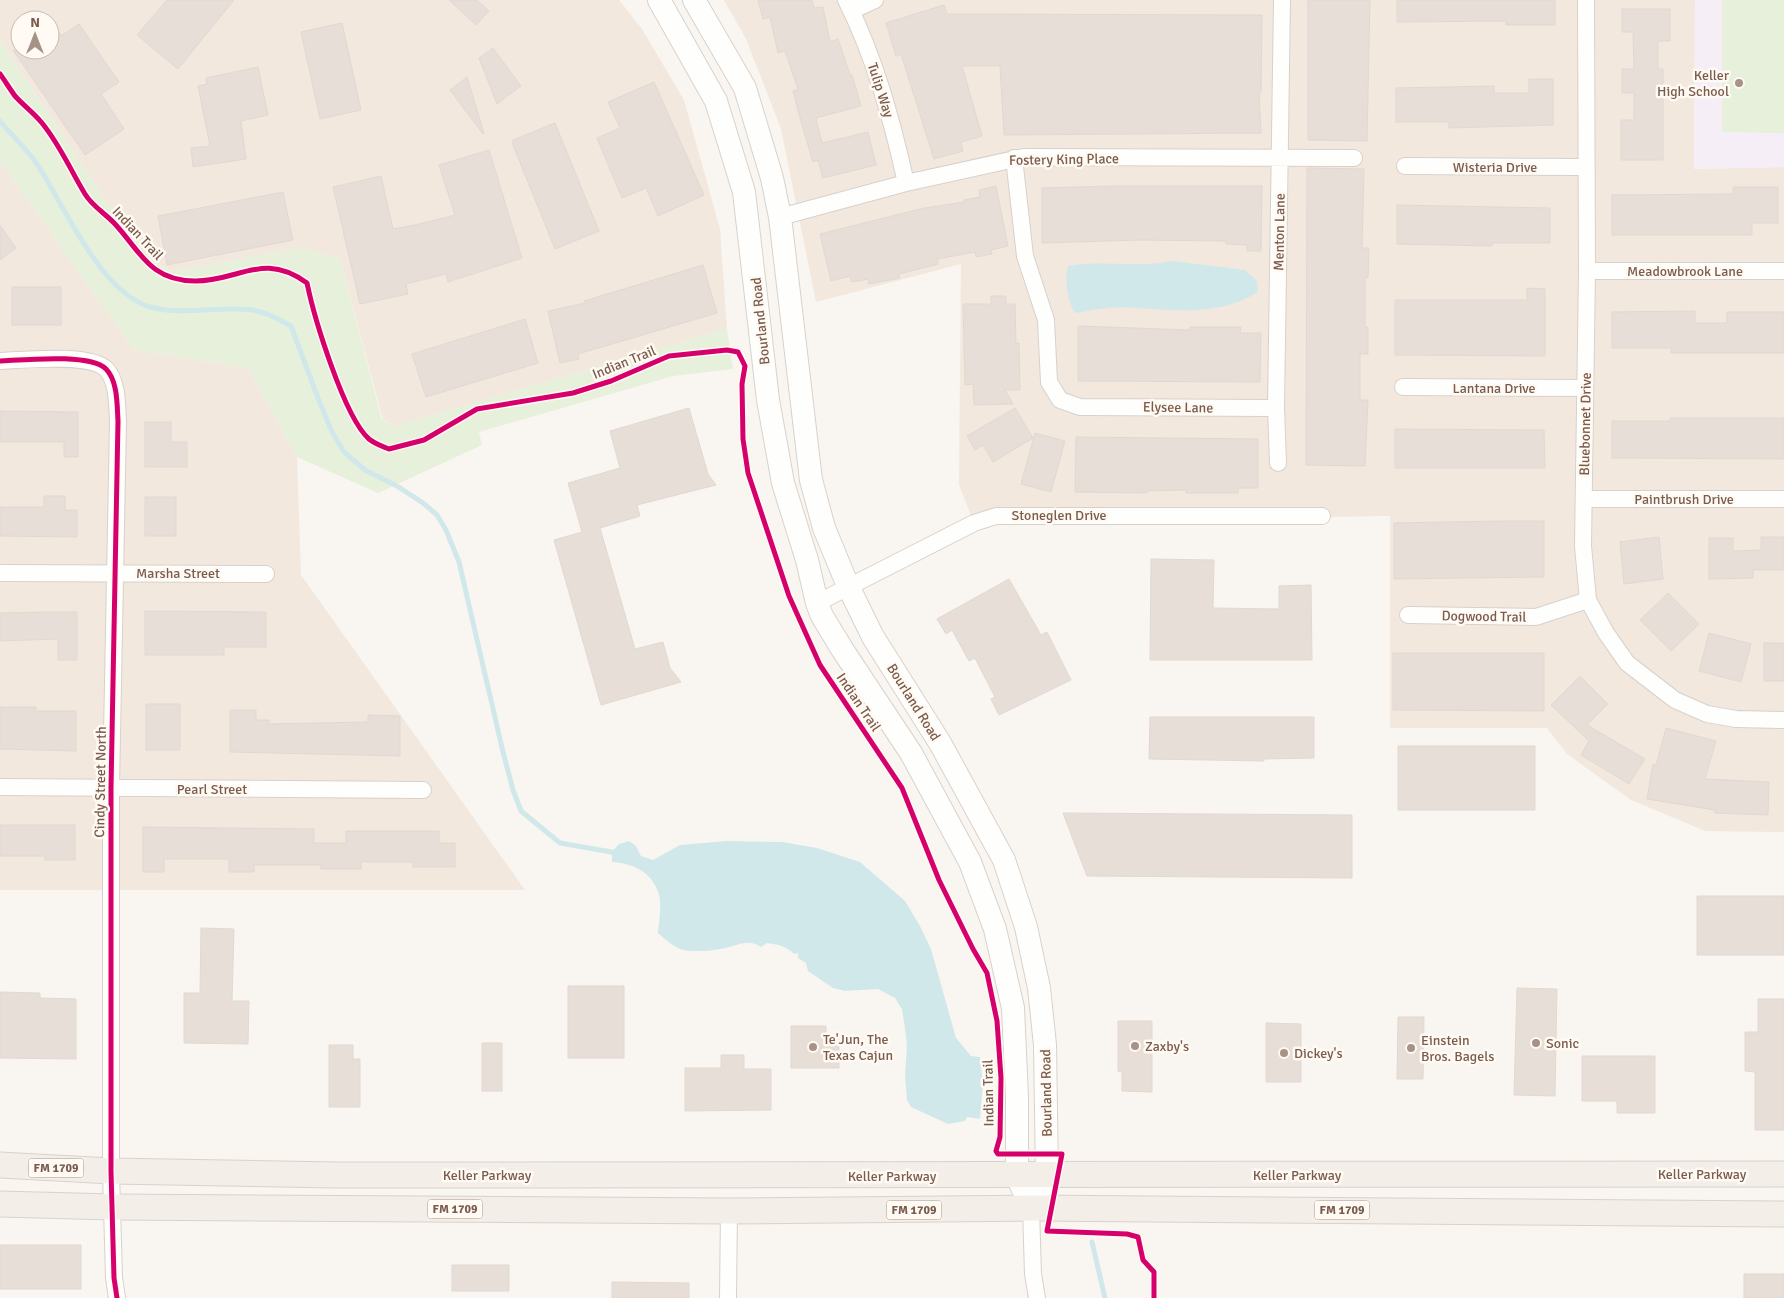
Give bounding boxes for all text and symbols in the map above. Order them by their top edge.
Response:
north arrow [10,10,60,60]
text: N [30,14,40,31]
street label: Tulip Way [864,61,897,120]
place label: Keller High School [1657,67,1730,100]
marker: Keller High School [1733,77,1745,89]
street label: Fostery King Place [1009,150,1119,169]
street label: Wisteria Drive [1453,159,1537,176]
street label: Menton Lane [1270,193,1289,271]
street label: Indian Trail [109,203,167,264]
street label: Meadowbrook Lane [1627,263,1743,280]
street label: Bourland Road [747,276,774,366]
street label: Indian Trail [590,342,658,383]
street label: Bluebonnet Drive [1576,372,1595,476]
street label: Lantana Drive [1452,380,1536,397]
street label: Elysee Lane [1143,398,1213,417]
street label: Paintbrush Drive [1634,491,1734,508]
street label: Stoneglen Drive [1012,507,1106,524]
street label: Marsha Street [136,565,220,582]
street label: Dogwood Trail [1441,607,1527,626]
street label: Bourland Road [883,660,944,744]
street label: Indian Trail [833,670,884,735]
street label: Cindy Street North [91,726,110,838]
street label: Pearl Street [177,781,247,798]
place label: Te'Jun, The Texas Cajun [823,1031,893,1064]
place label: Einstein Bros. Bagels [1421,1032,1494,1065]
place label: Sonic [1546,1035,1579,1052]
marker: Sonic [1530,1037,1542,1049]
place label: Zaxby's [1145,1038,1189,1055]
marker: Zaxby's [1129,1040,1141,1052]
marker: Te'Jun, The Texas Cajun [807,1041,819,1053]
marker: Einstein Bros. Bagels [1405,1042,1417,1054]
place label: Dickey's [1294,1045,1343,1062]
marker: Dickey's [1278,1047,1290,1059]
street label: Bourland Road [1037,1049,1056,1137]
street label: Indian Trail [979,1059,998,1127]
road number: FM 1709 [28,1158,84,1178]
street label: Keller Parkway [1658,1166,1747,1183]
street label: Keller Parkway [443,1167,532,1184]
street label: Keller Parkway [1253,1167,1342,1184]
street label: Keller Parkway [848,1168,937,1185]
road number: FM 1709 [428,1200,482,1218]
road number: FM 1709 [886,1200,942,1220]
road number: FM 1709 [1314,1200,1370,1220]

